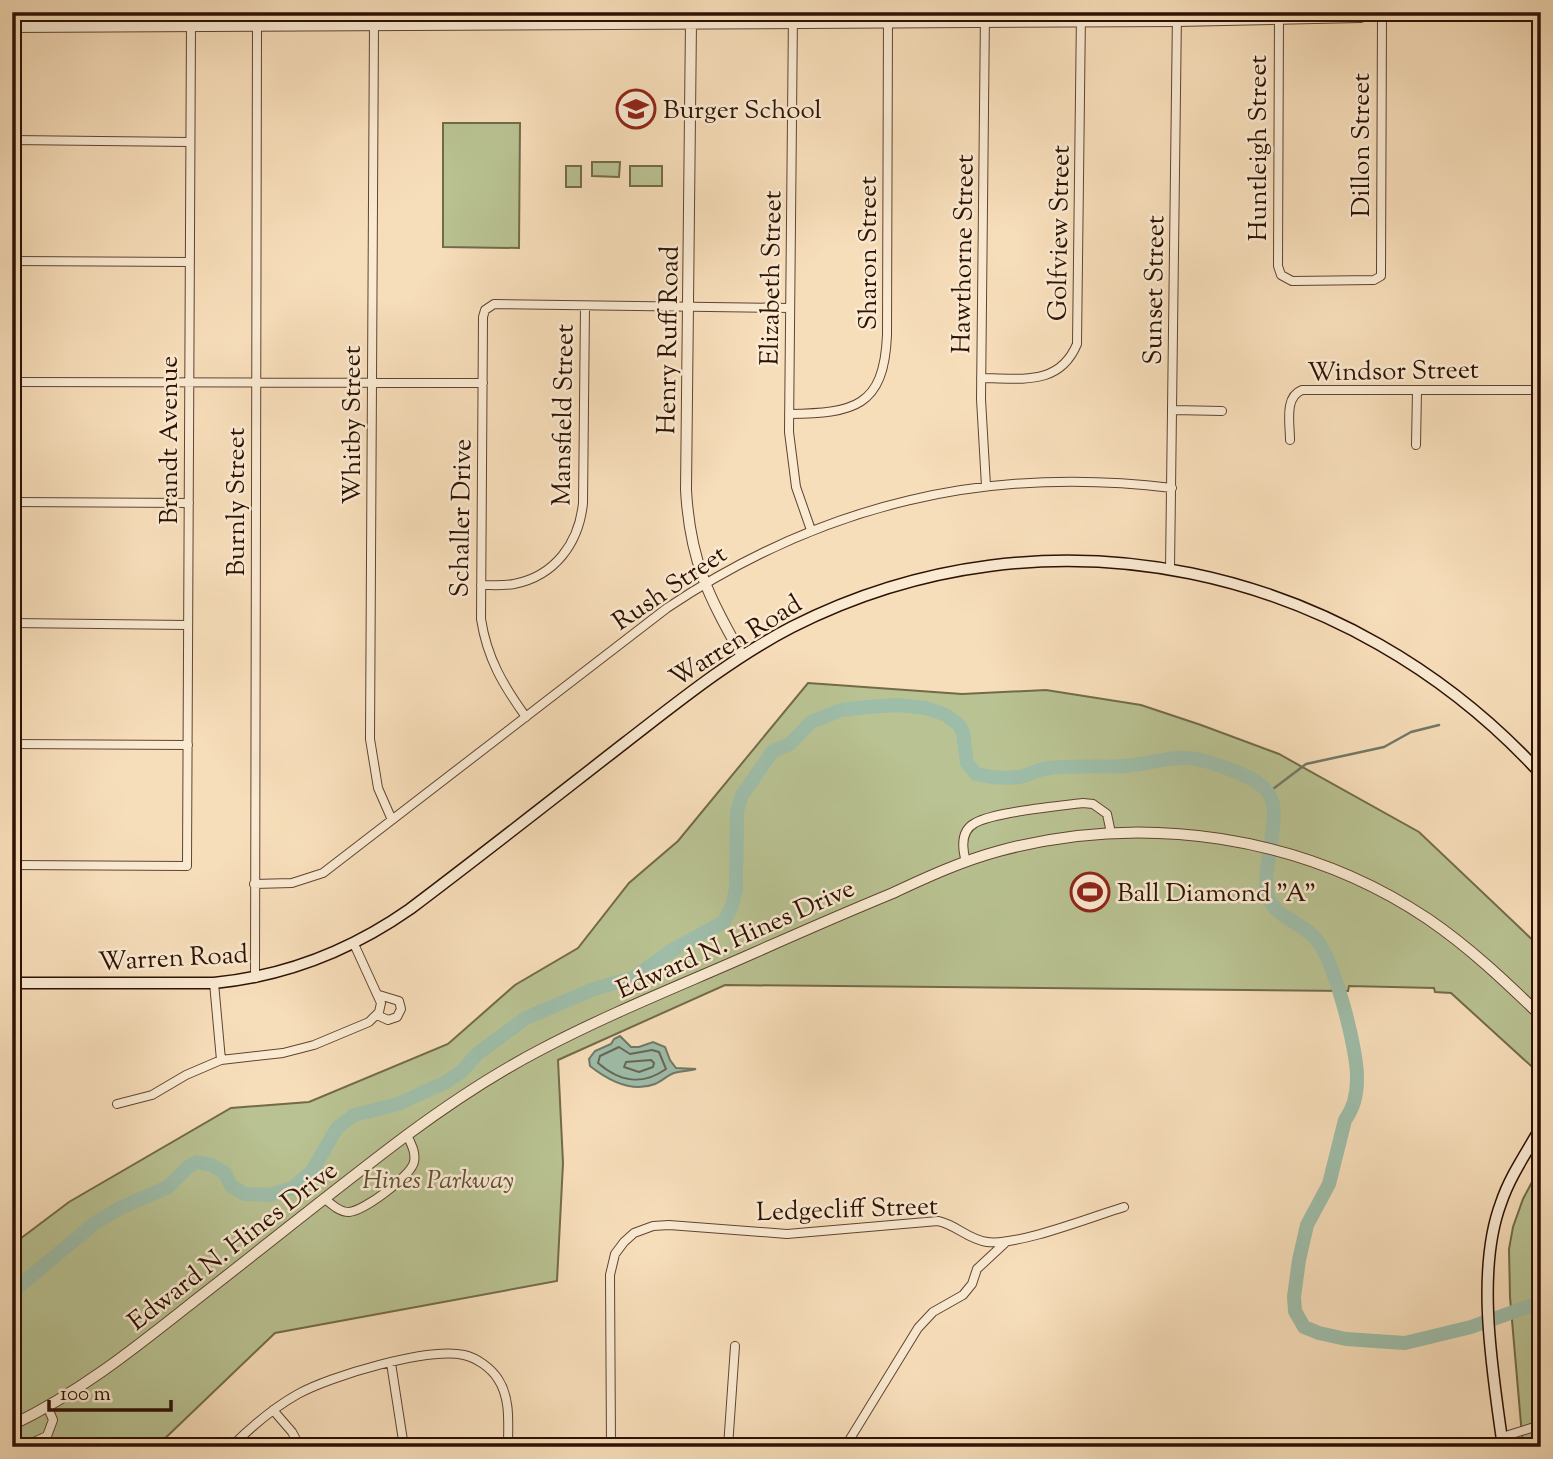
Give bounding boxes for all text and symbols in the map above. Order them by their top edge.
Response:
street label: Huntleigh Street [1241,55,1278,241]
street label: Dillon Street [1344,73,1381,217]
school or university icon: Burger School [615,88,657,130]
place label: Burger School [663,93,822,130]
street label: Golfview Street [1040,144,1081,321]
street label: Hawthorne Street [944,154,985,354]
street label: Sharon Street [851,176,888,330]
street label: Elizabeth Street [752,190,793,366]
street label: Sunset Street [1136,215,1175,365]
street label: Henry Ruff Road [649,245,690,435]
street label: Mansfield Street [544,324,585,506]
street label: Whitby Street [335,345,372,505]
street label: Windsor Street [1307,353,1479,392]
street label: Brandt Avenue [152,356,189,524]
street label: Burnly Street [219,427,256,577]
street label: Schaller Drive [443,438,482,598]
street label: Rush Street [606,537,735,641]
street label: Warren Road [663,587,810,698]
street label: Edward N. Hines Drive [611,871,861,1009]
sports icon: Ball Diamond "A" [1069,871,1111,913]
place label: Ball Diamond "A" [1117,876,1316,913]
street label: Warren Road [97,937,249,982]
street label: Edward N. Hines Drive [121,1153,346,1341]
park label: Hines Parkway [362,1163,514,1200]
street label: Ledgecliff Street [756,1189,939,1232]
scale bar [49,1368,172,1412]
text: 100 m [60,1380,111,1410]

